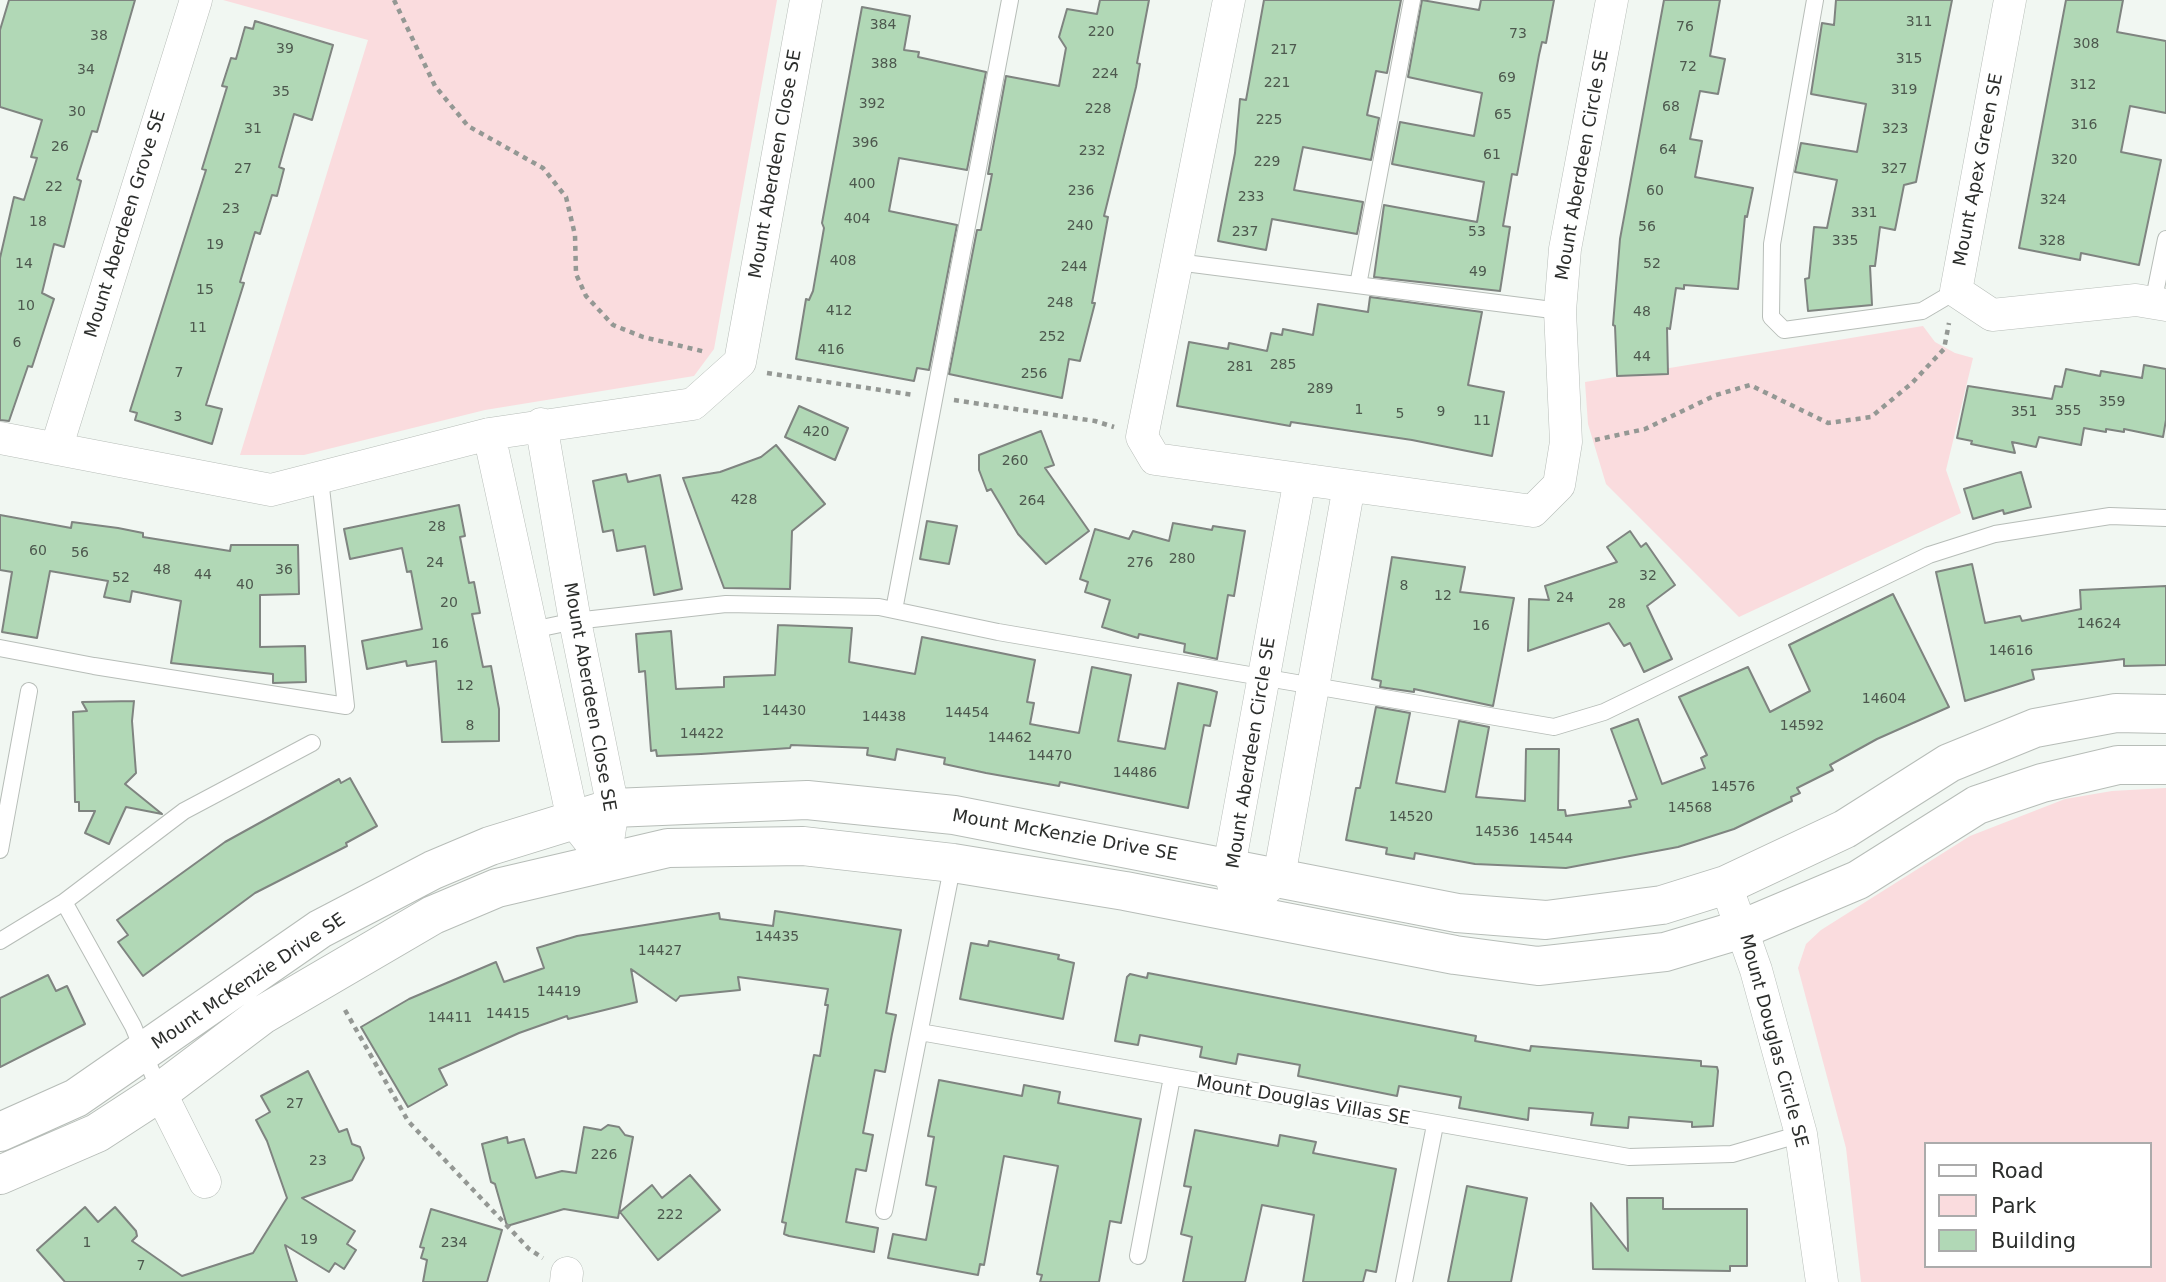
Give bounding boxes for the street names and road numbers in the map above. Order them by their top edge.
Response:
street label: Mount Aberdeen Close SE [745,48,807,280]
street label: Mount Aberdeen Circle SE [1552,48,1614,282]
street label: Mount Apex Green SE [1950,72,2008,268]
street label: Mount Aberdeen Grove SE [81,108,171,340]
street label: Mount Aberdeen Close SE [558,581,620,813]
street label: Mount Aberdeen Circle SE [1223,636,1281,870]
street label: Mount McKenzie Drive SE [951,806,1179,866]
street label: Mount McKenzie Drive SE [148,909,350,1055]
street label: Mount Douglas Circle SE [1734,932,1812,1150]
street label: Mount Douglas Villas SE [1194,1072,1412,1130]

